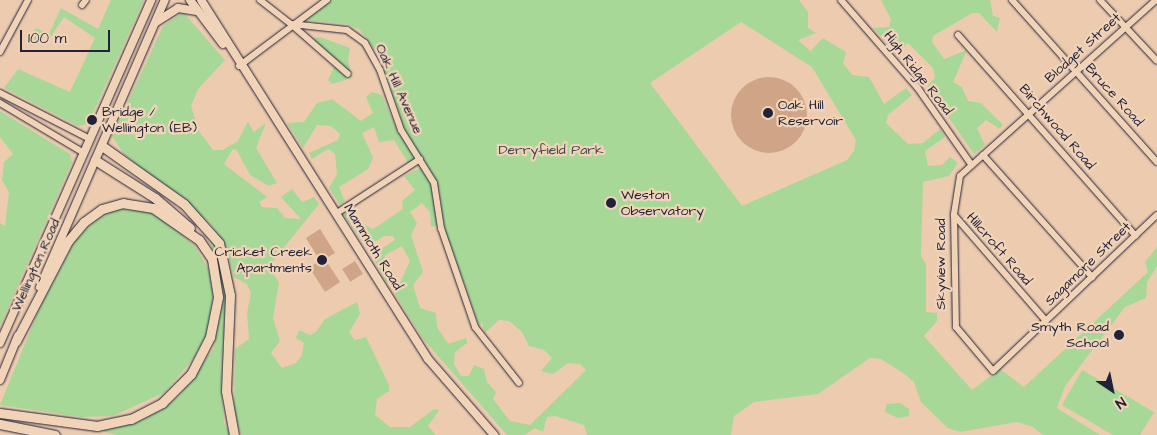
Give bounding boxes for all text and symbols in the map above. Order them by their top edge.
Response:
street label: Blodget Street [1042,9,1124,87]
scale bar [22,20,112,52]
text: 100 m [28,28,67,49]
street label: High Ridge Road [880,28,956,118]
street label: Oak Hill Avenue [372,41,426,137]
street label: Bruce Road [1081,60,1147,130]
street label: Birchwood Road [1015,81,1099,173]
place label: Oak Hill Reservoir [778,97,843,130]
place label: Bridge / Wellington (EB) [102,104,197,136]
marker: Oak Hill Reservoir [762,107,774,119]
marker: Bridge / Wellington (EB) [86,114,98,126]
park label: Derryfield Park [498,142,604,158]
place label: Weston Observatory [621,187,704,220]
marker: Weston Observatory [605,197,617,209]
street label: Mammoth Road [340,201,406,293]
street label: Hillcroft Road [963,209,1035,289]
street label: Wellington Road [8,216,64,314]
street label: Skyview Road [933,218,949,310]
street label: Sagamore Street [1041,219,1135,309]
place label: Cricket Creek Apartments [215,244,312,276]
marker: Cricket Creek Apartments [316,254,328,266]
place label: Smyth Road School [1031,319,1109,352]
marker: Smyth Road School [1113,329,1125,341]
north arrow [1087,365,1137,415]
text: N [1111,392,1130,413]

